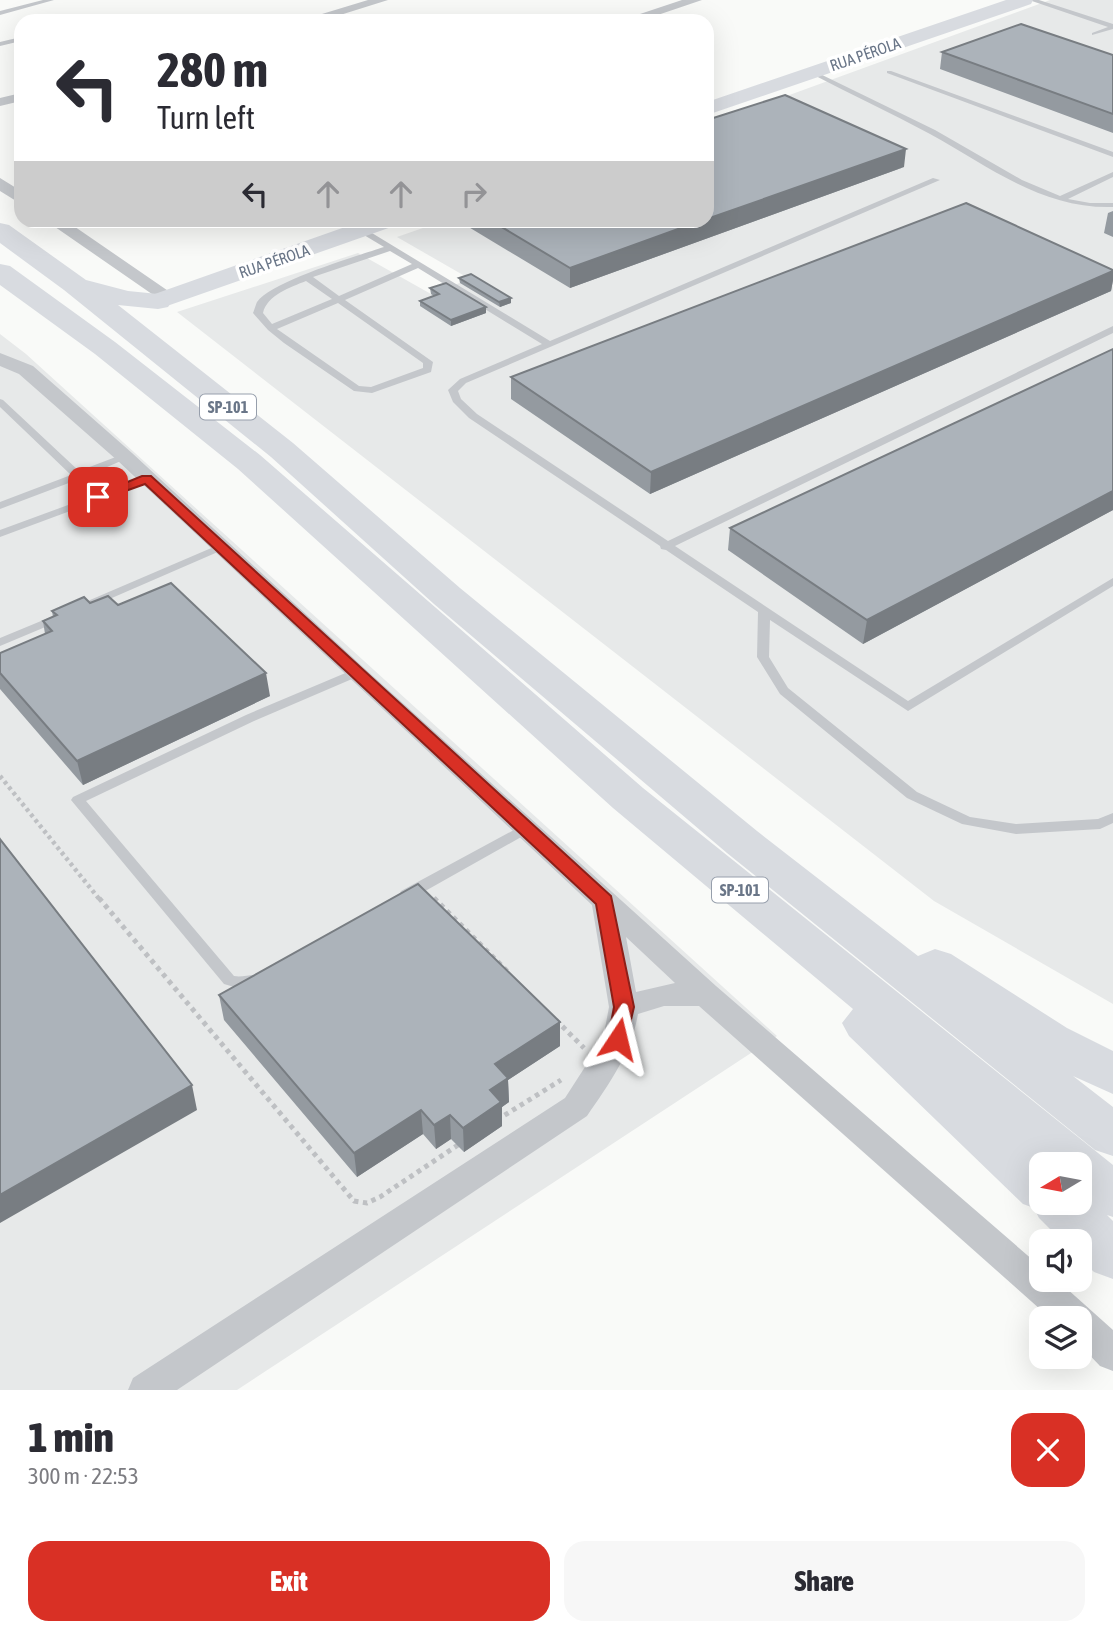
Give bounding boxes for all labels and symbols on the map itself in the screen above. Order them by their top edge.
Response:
street label: RUA PÉROLA [827,34,903,74]
street label: RUA PÉROLA [236,241,312,281]
road number: SP-101 [200,394,256,420]
pin [68,467,128,527]
road number: SP-101 [712,877,768,902]
position arrow [581,1002,655,1076]
north arrow [1029,1152,1092,1214]

